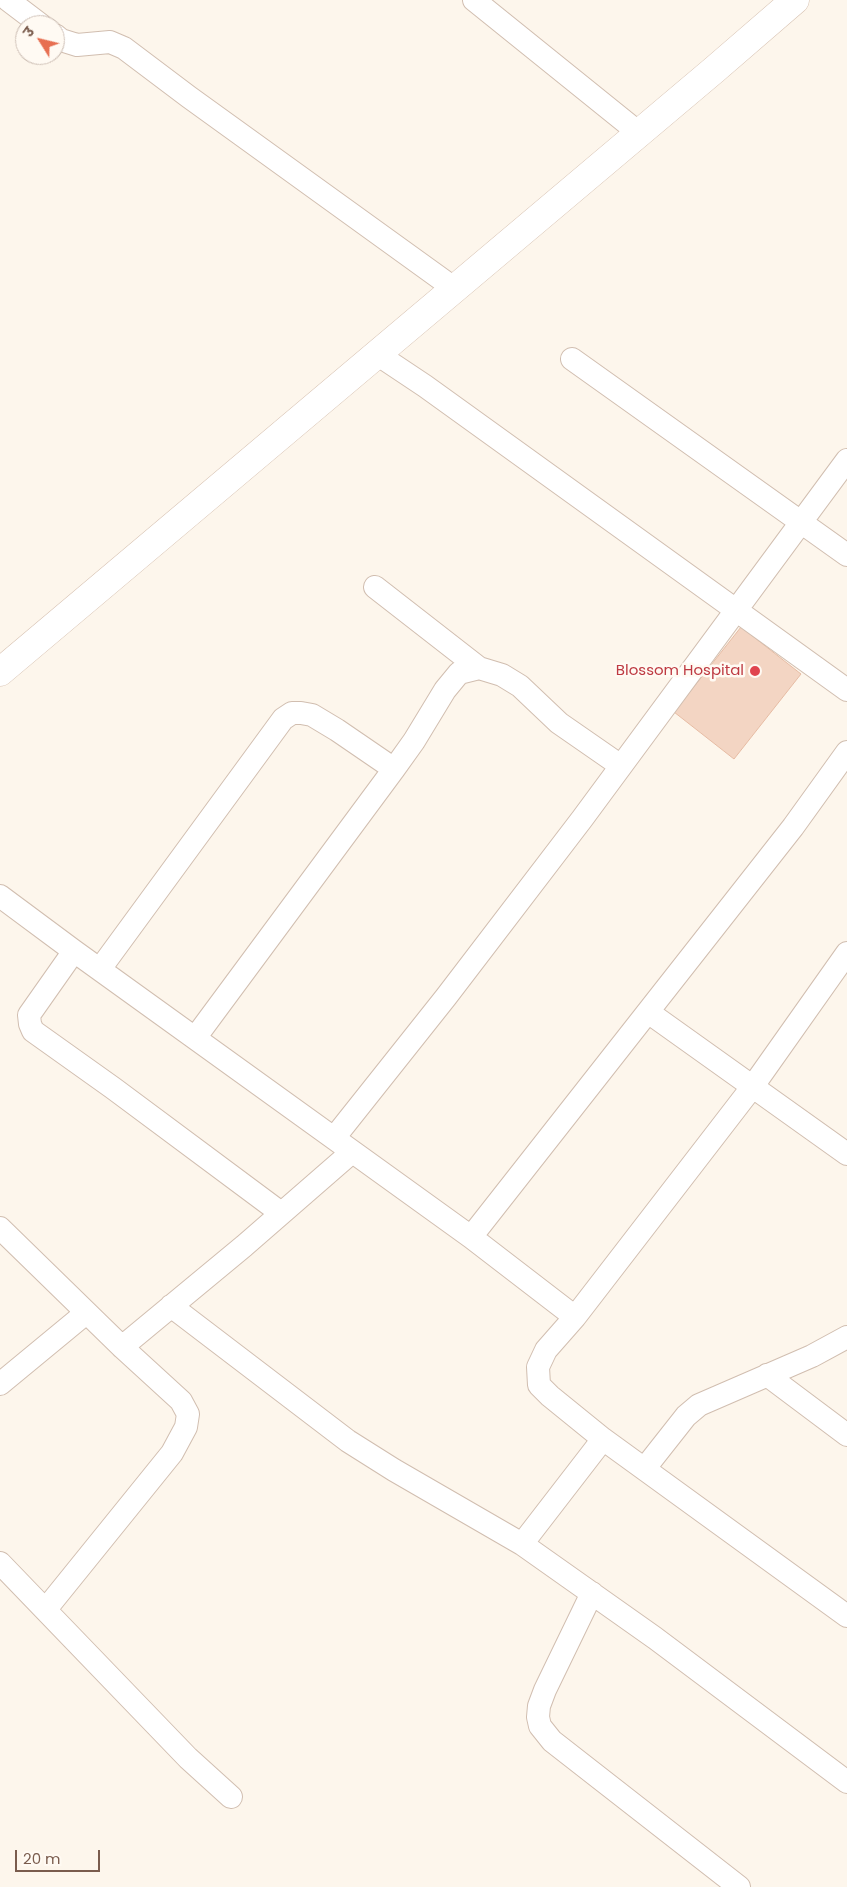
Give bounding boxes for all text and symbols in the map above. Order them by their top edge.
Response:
north arrow [15,15,65,65]
text: उ [18,23,39,41]
place label: Blossom Hospital [616,662,744,680]
marker: Blossom Hospital [748,664,762,678]
scale bar [18,1840,102,1872]
text: 20 m [23,1848,61,1869]

